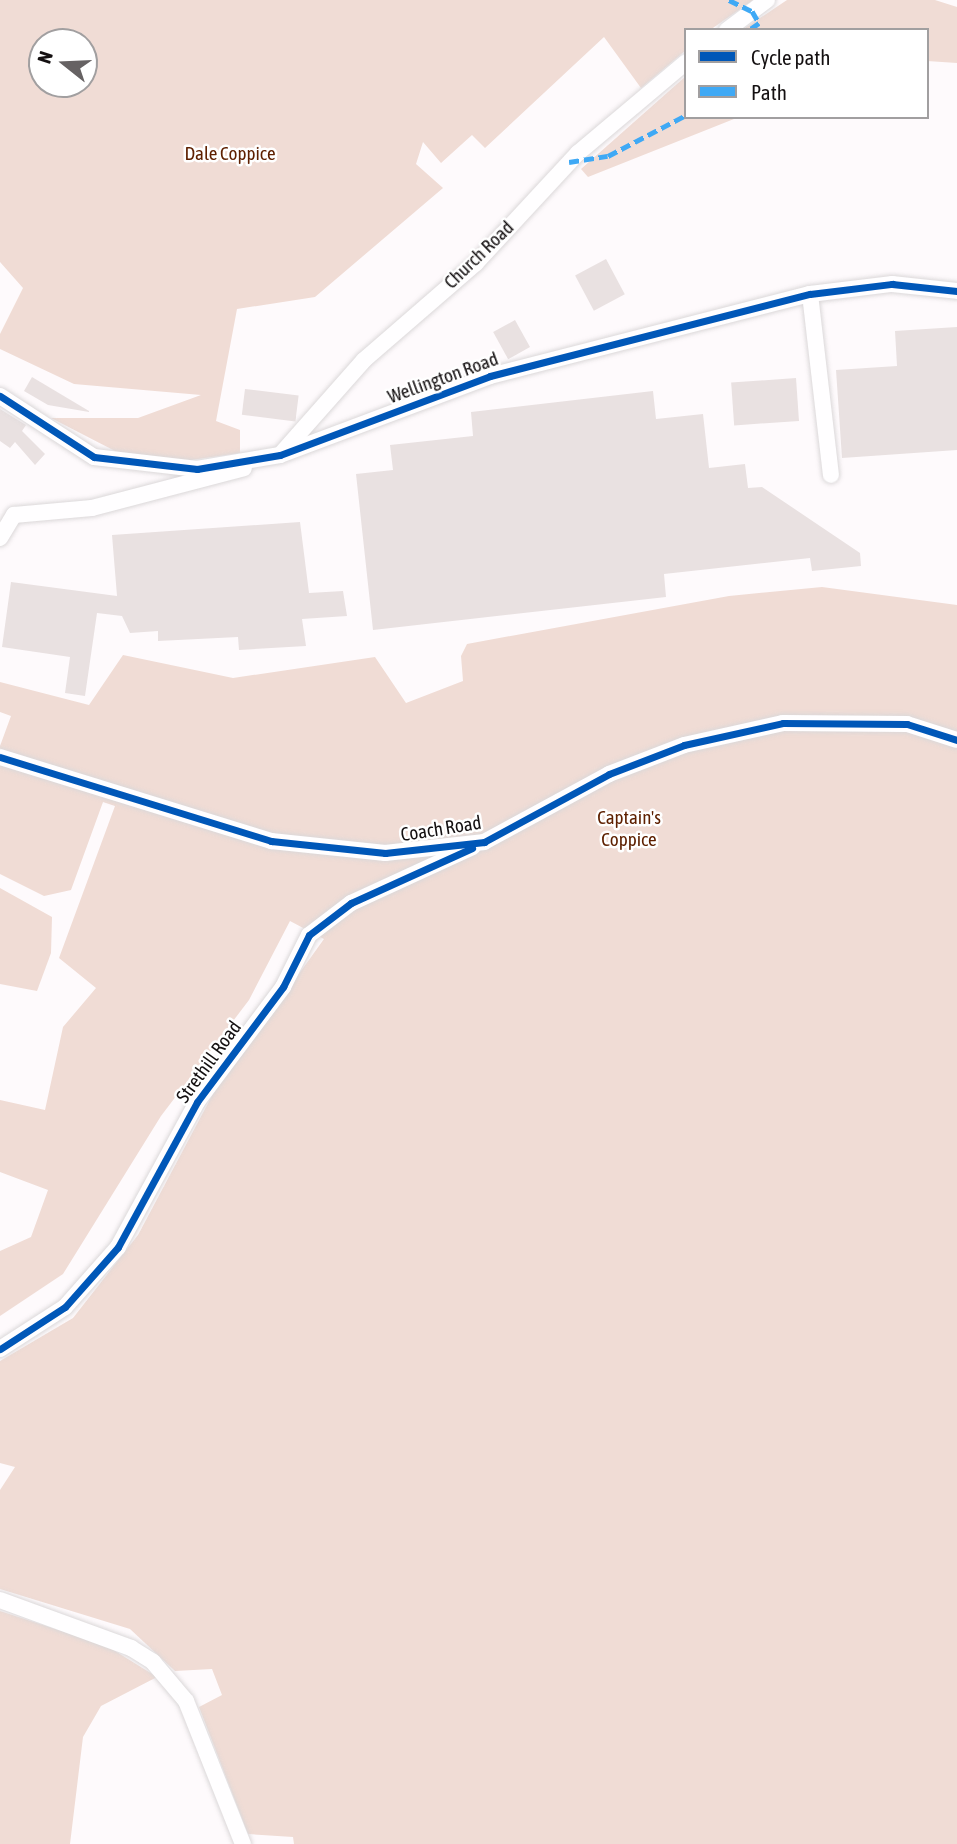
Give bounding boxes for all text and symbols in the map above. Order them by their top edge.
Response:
north arrow [28,28,98,98]
legend [684,28,929,119]
text: Cycle path [751,45,830,69]
text: N [33,48,57,66]
text: Path [751,80,787,104]
park label: Dale Coppice [184,143,276,165]
street label: Church Road [440,216,518,294]
street label: Wellington Road [385,347,501,409]
park label: Captain's Coppice [597,807,661,851]
street label: Coach Road [399,811,483,847]
street label: Strethill Road [172,1017,246,1107]

